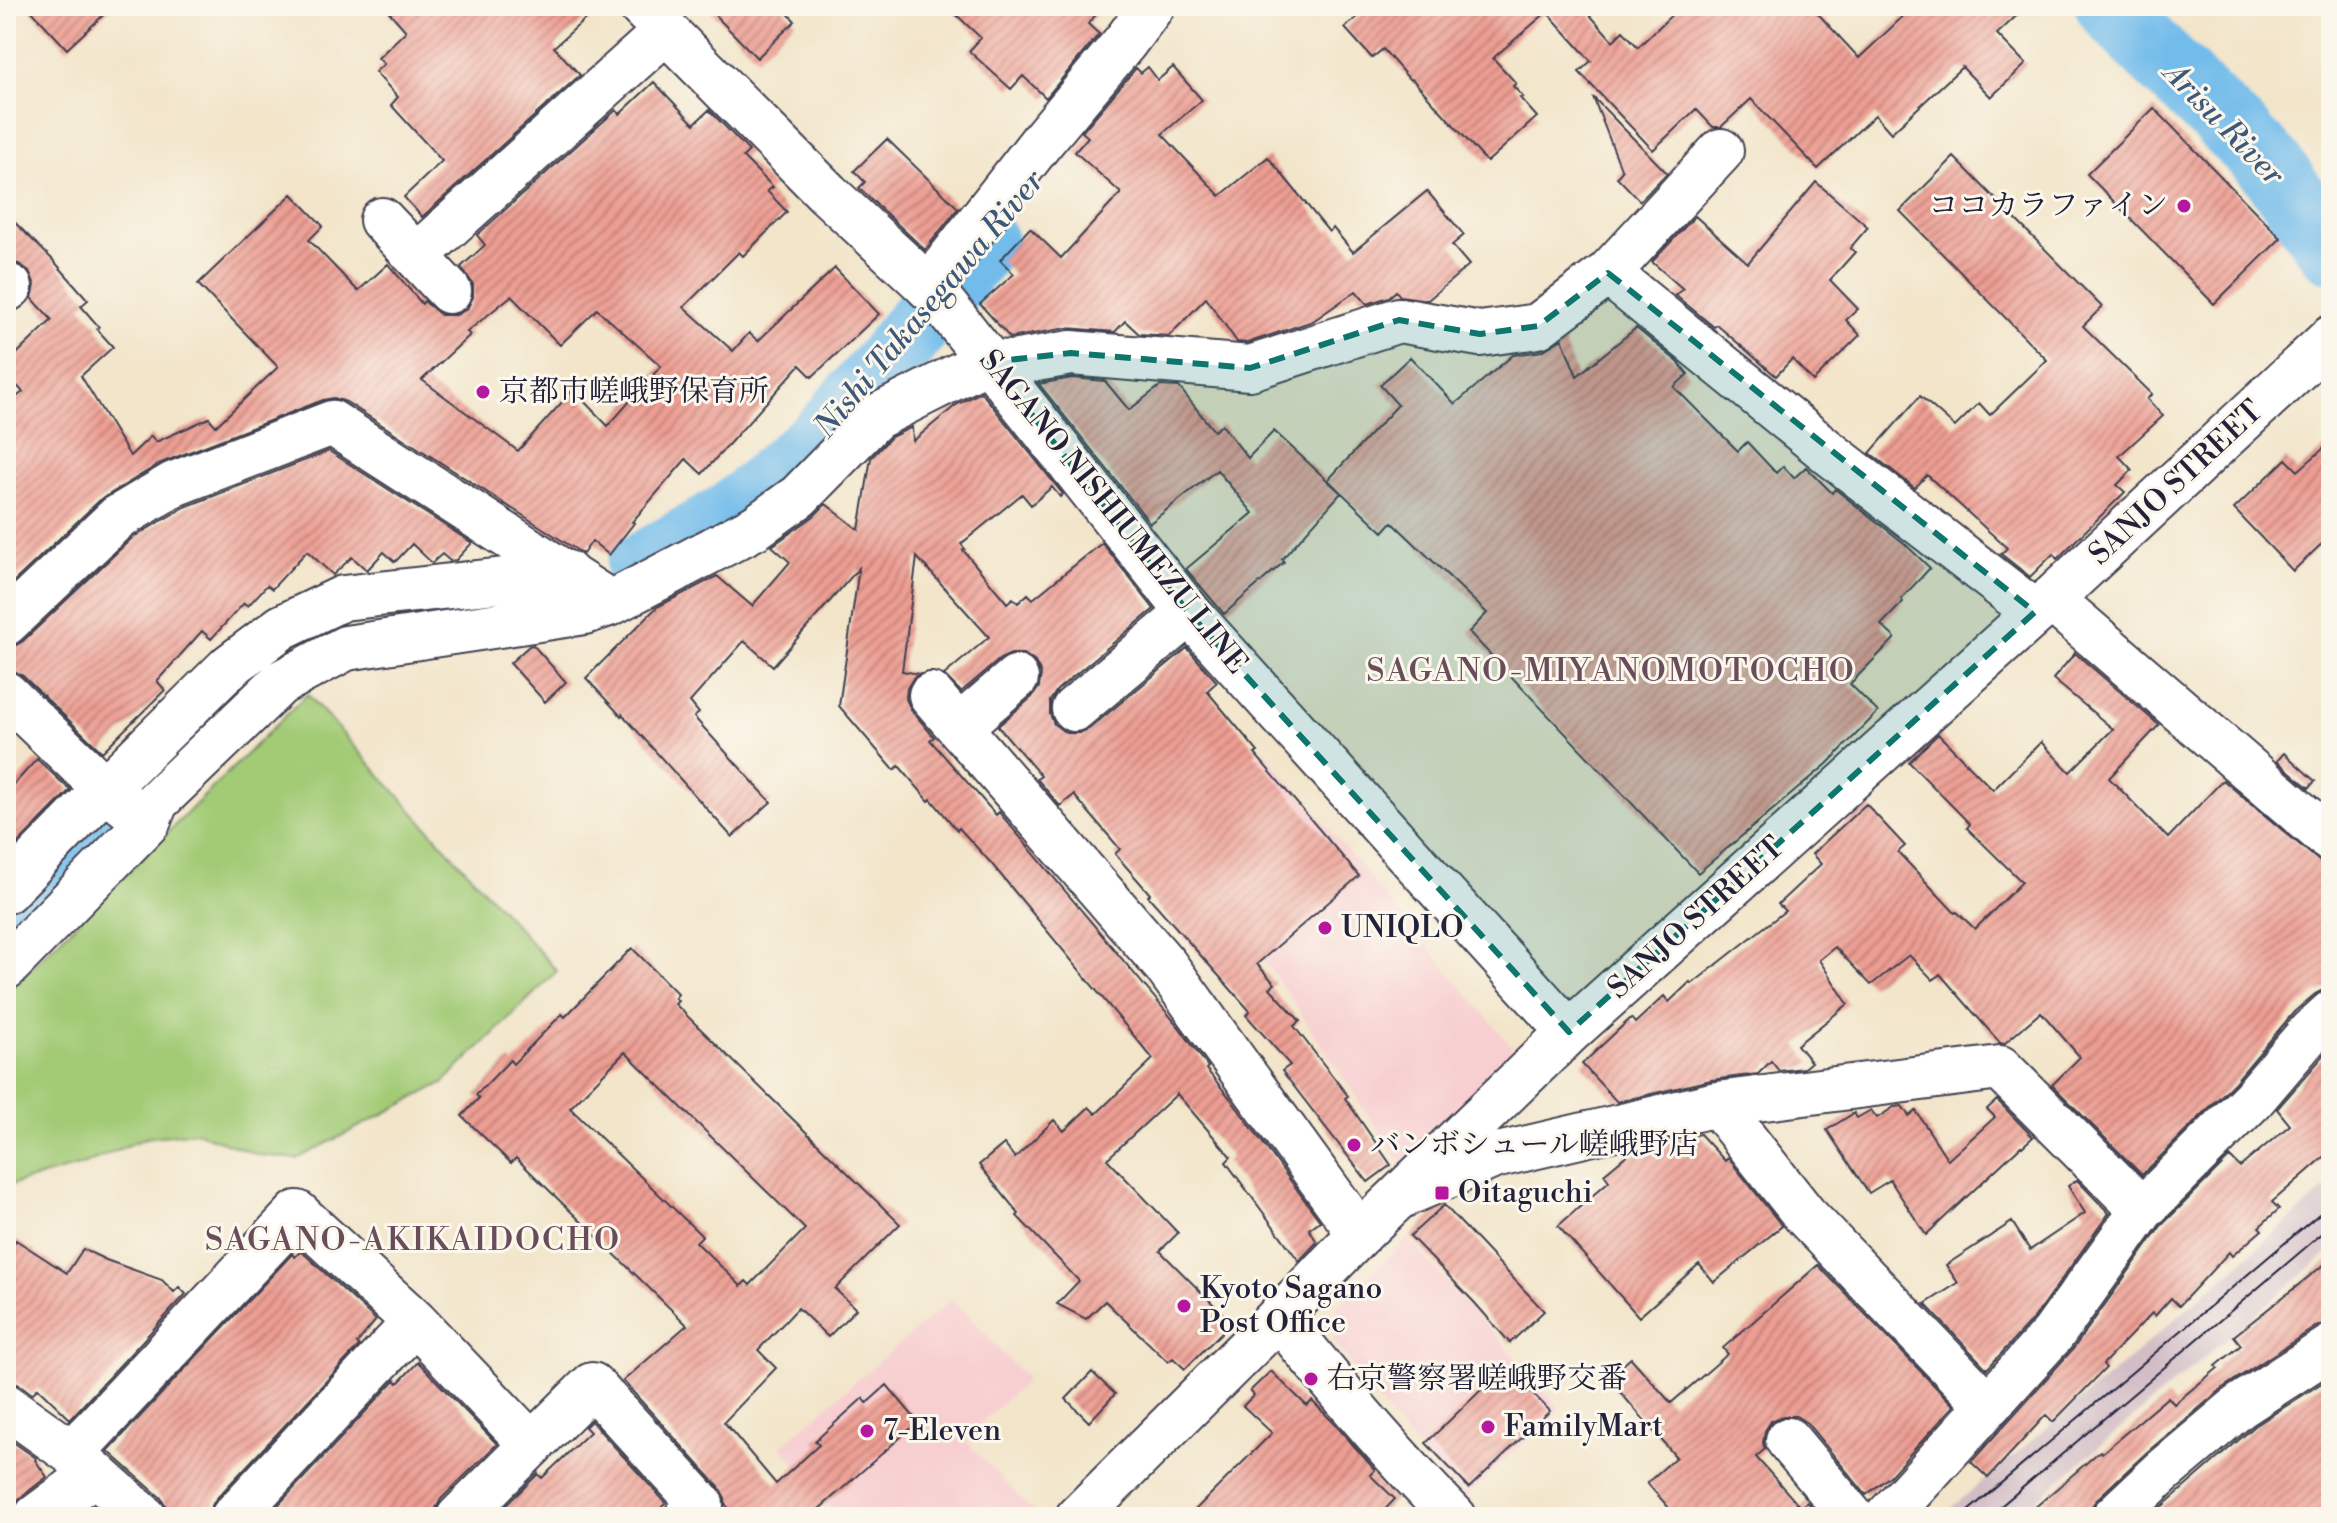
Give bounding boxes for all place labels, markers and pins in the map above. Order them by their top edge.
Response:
place label: ココカラファイン [1929,187,2168,225]
marker: ココカラファイン [2175,197,2193,215]
place label: 京都市嵯峨野保育所 [499,373,769,411]
marker: 京都市嵯峨野保育所 [474,383,492,401]
place label: UNIQLO [1341,909,1463,947]
marker: UNIQLO [1316,919,1334,937]
place label: バンボシュール嵯峨野店 [1370,1126,1699,1164]
marker: バンボシュール嵯峨野店 [1345,1136,1363,1154]
place label: Oitaguchi [1458,1174,1593,1212]
marker: Oitaguchi [1433,1184,1451,1202]
place label: Kyoto Sagano Post Office [1200,1270,1382,1342]
marker: Kyoto Sagano Post Office [1175,1297,1193,1315]
place label: 右京警察署嵯峨野交番 [1327,1360,1627,1398]
marker: 右京警察署嵯峨野交番 [1302,1370,1320,1388]
place label: FamilyMart [1504,1408,1663,1446]
place label: 7-Eleven [883,1412,1001,1450]
marker: FamilyMart [1479,1418,1497,1436]
marker: 7-Eleven [858,1422,876,1440]

